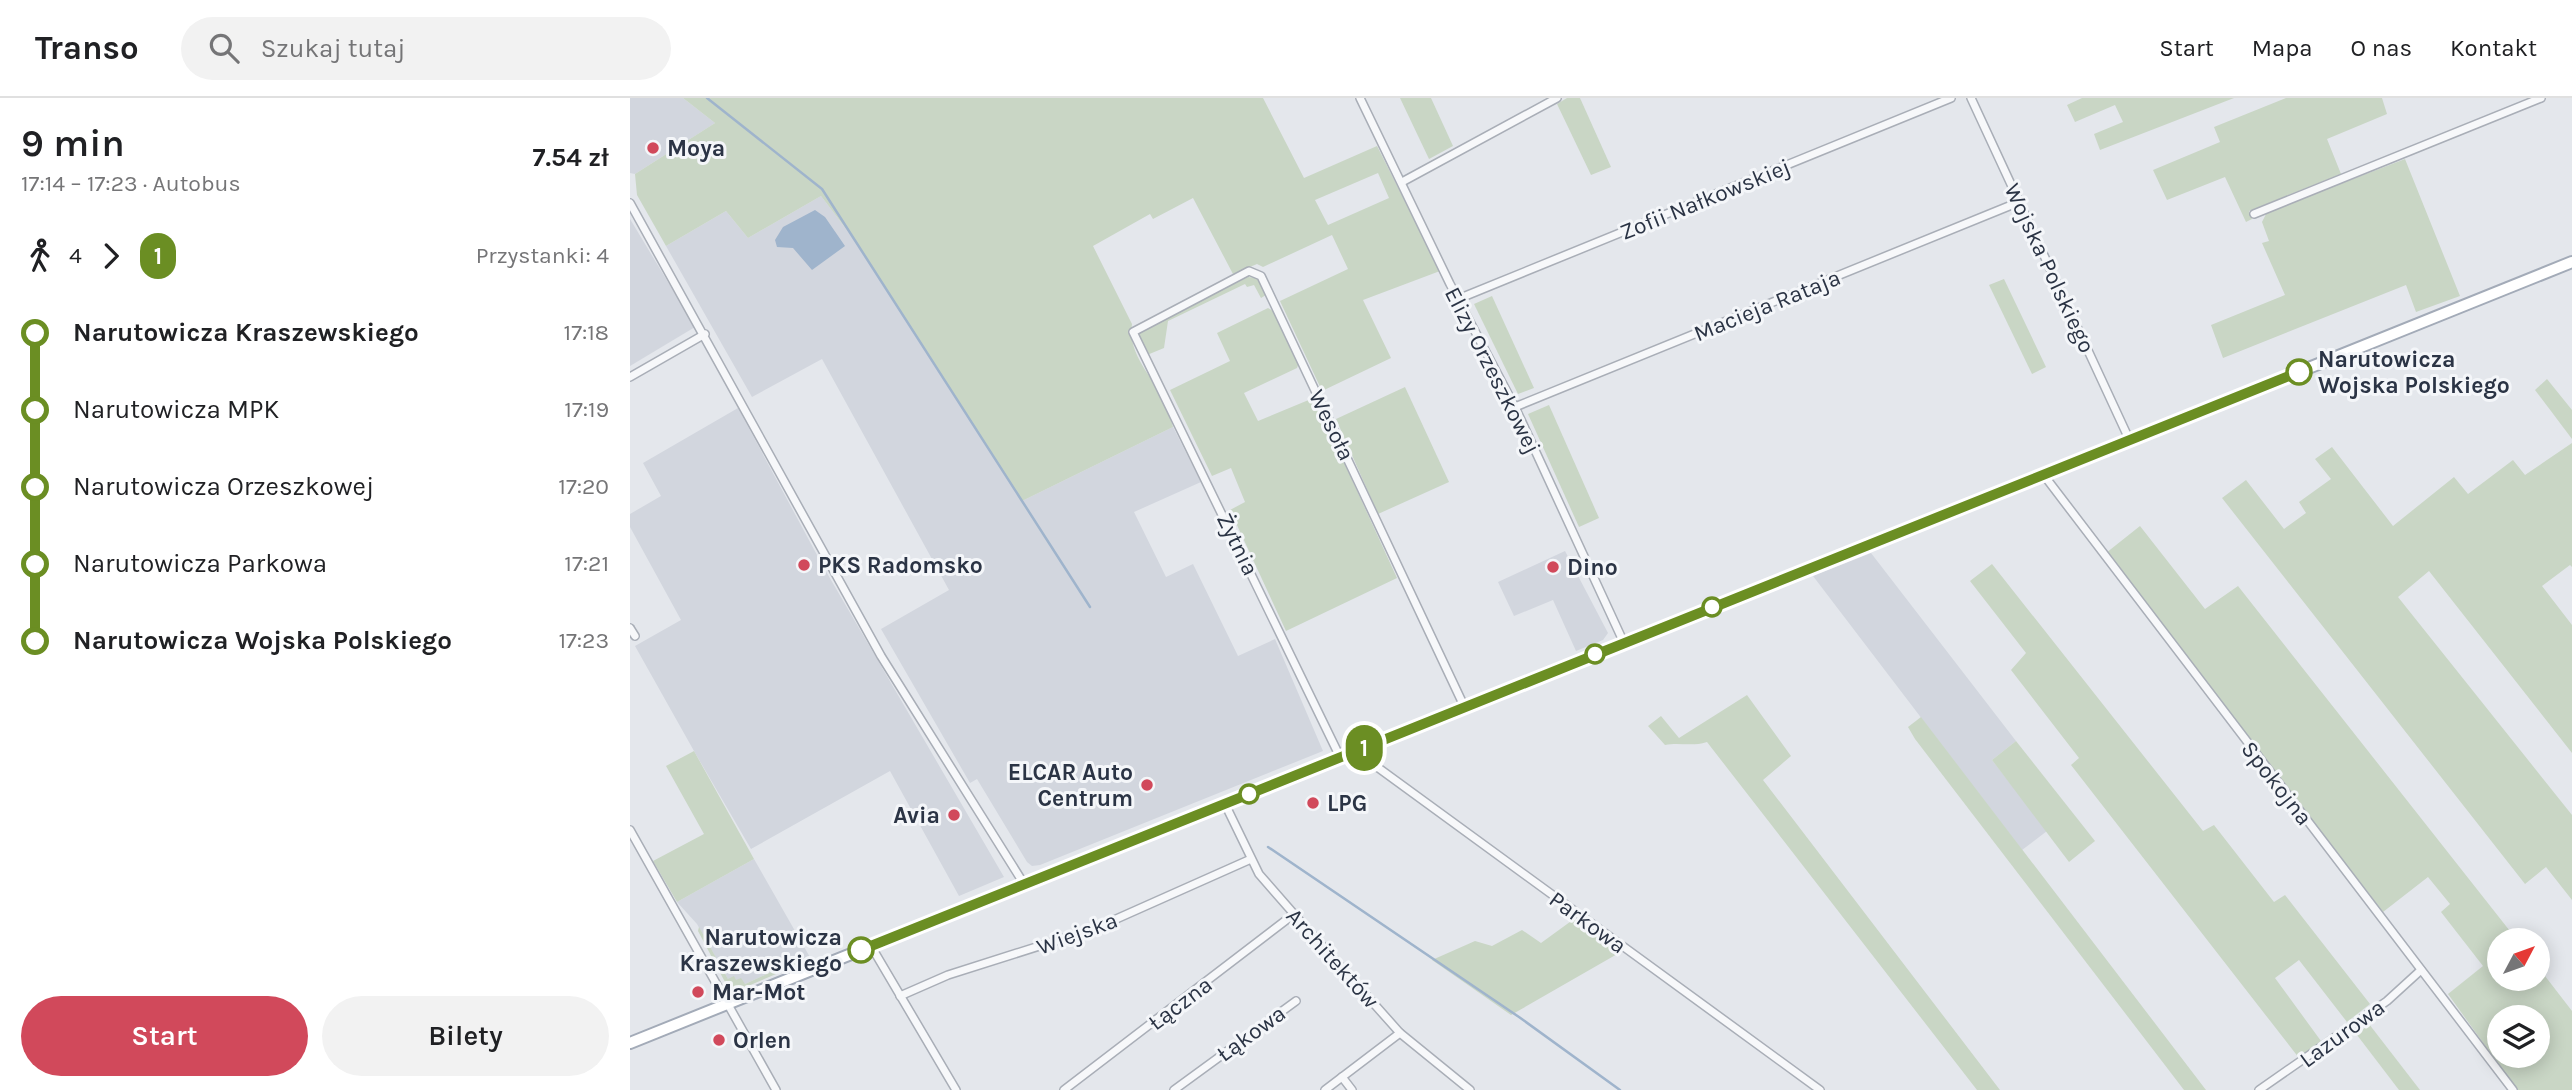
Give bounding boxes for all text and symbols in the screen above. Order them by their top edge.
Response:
search box [181,17,671,80]
text: Transo [35,29,139,67]
icon: search [205,29,243,67]
text: Szukaj tutaj [261,33,406,64]
text: Start [2159,34,2214,62]
text: Mapa [2252,34,2313,62]
text: O nas [2351,34,2412,62]
text: Kontakt [2450,34,2537,62]
text: 9 min [21,121,125,166]
place label: Moya [667,135,725,162]
marker: Moya [645,140,661,156]
text: 7.54 zł [533,142,609,173]
street label: Zofii Nałkowskiej [1616,153,1794,246]
text: 17:14 – 17:23 · Autobus [21,170,241,197]
street label: Wojska Polskiego [1998,179,2101,357]
icon: walk [21,237,59,275]
icon: forward [92,237,130,275]
text: 4 [69,242,82,269]
text: 1 [154,242,162,270]
text: Przystanki: 4 [476,242,609,269]
street label: Macieja Rataja [1690,264,1845,347]
street label: Elizy Orzeszkowej [1439,282,1546,458]
text: Narutowicza Kraszewskiego [73,317,419,348]
text: 17:18 [564,319,609,346]
place label: Narutowicza Wojska Polskiego [2318,346,2510,399]
marker: Narutowicza Wojska Polskiego [2286,359,2312,385]
street label: Wesoła [1303,385,1360,465]
text: Narutowicza MPK [73,394,279,425]
text: 17:19 [564,396,609,423]
text: Narutowicza Orzeszkowej [73,471,374,502]
text: 17:20 [558,473,609,500]
street label: Żytnia [1211,508,1264,580]
text: Narutowicza Parkowa [73,548,327,579]
text: 17:21 [564,550,609,577]
place label: PKS Radomsko [818,552,983,579]
place label: Dino [1567,554,1618,581]
marker: PKS Radomsko [796,557,812,573]
marker: Dino [1545,559,1561,575]
unlabelled marker [1702,597,1722,617]
text: Narutowicza Wojska Polskiego [73,625,452,656]
text: 17:23 [558,627,609,654]
unlabelled marker [1585,644,1605,664]
line badge: 1 [1341,725,1387,771]
text: 1 [1360,734,1368,762]
street label: Spokojna [2235,736,2318,831]
place label: ELCAR Auto Centrum [1008,759,1133,812]
marker: ELCAR Auto Centrum [1139,777,1155,793]
unlabelled marker [1239,784,1259,804]
place label: LPG [1327,790,1367,817]
marker: LPG [1305,795,1321,811]
place label: Avia [893,802,940,829]
marker: Avia [946,807,962,823]
street label: Parkowa [1544,885,1631,959]
street label: Architektów [1281,903,1385,1014]
street label: Wiejska [1033,906,1121,961]
place label: Narutowicza Kraszewskiego [679,924,842,977]
north arrow [2487,928,2550,990]
map controls [2487,928,2550,1068]
marker: Narutowicza Kraszewskiego [848,937,874,963]
street label: Łączna [1143,971,1217,1036]
place label: Mar-Mot [712,979,805,1006]
marker: Mar-Mot [690,984,706,1000]
street label: Lazurowa [2295,994,2390,1073]
button: Start [21,996,308,1076]
button: Bilety [322,996,609,1076]
street label: Łąkowa [1212,999,1291,1067]
button: layers [2487,1005,2550,1068]
place label: Orlen [733,1027,791,1054]
marker: Orlen [711,1032,727,1048]

